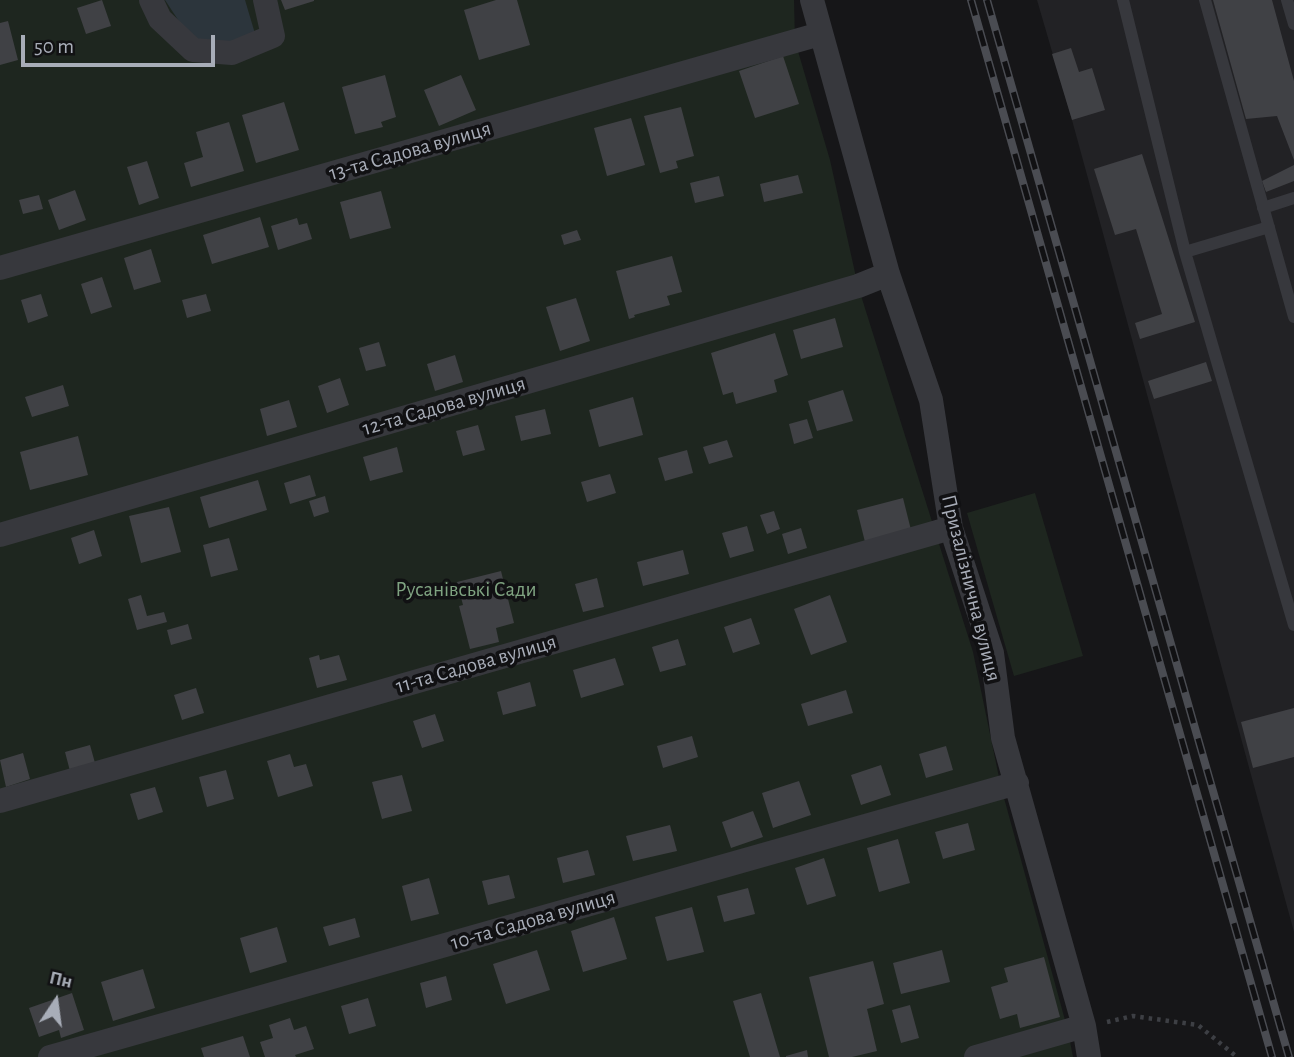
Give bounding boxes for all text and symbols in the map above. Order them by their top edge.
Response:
scale bar [24,21,219,65]
text: 50 m [34,36,74,57]
street label: 13-та Садова вулиця [326,116,494,186]
street label: 12-та Садова вулиця [360,371,528,441]
street label: Призалізнична вулиця [936,492,1006,684]
park label: Русанівські Сади [395,577,537,603]
street label: 11-та Садова вулиця [393,629,559,699]
street label: 10-та Садова вулиця [448,884,618,956]
north arrow [21,966,91,1036]
text: Пн [47,968,74,992]

